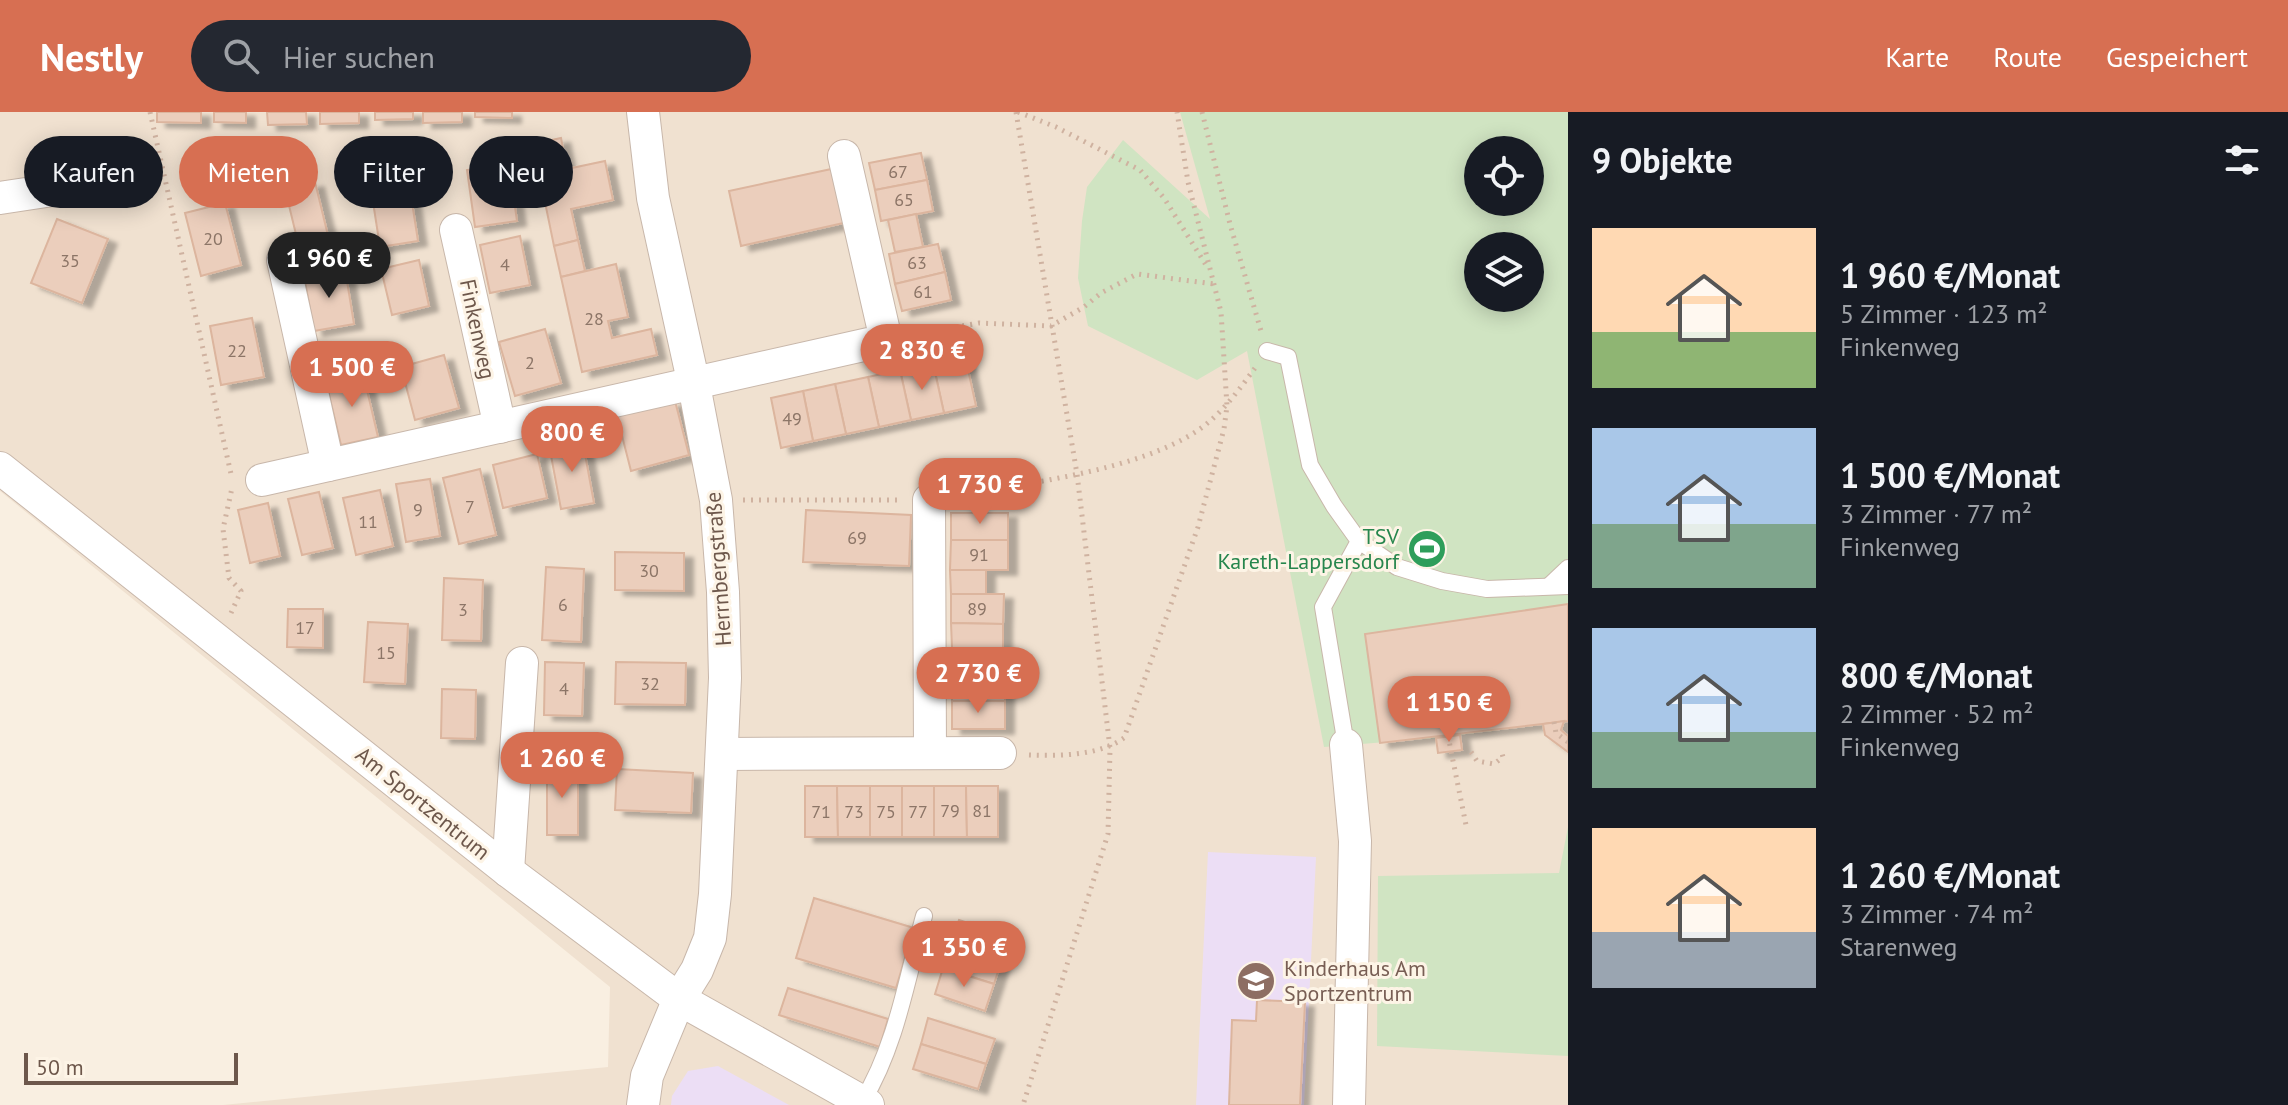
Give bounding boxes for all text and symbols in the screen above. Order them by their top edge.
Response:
search box [191,20,751,92]
text: Nestly [40,32,143,81]
icon: search [219,34,263,78]
text: Hier suchen [283,37,435,76]
text: Karte [1885,38,1949,75]
text: Route [1993,38,2062,75]
text: Gespeichert [2106,38,2248,75]
chip: Kaufen [24,136,163,208]
chip: Mieten [179,136,318,208]
chip: Filter [334,136,453,208]
chip: Neu [469,136,573,208]
map controls [1464,136,1544,312]
button: locate [1464,136,1544,216]
text: 9 Objekte [1592,138,1733,182]
icon: filters [2220,138,2264,182]
house number: 67 [888,160,908,183]
house number: 65 [894,188,914,211]
house number: 20 [203,227,223,250]
pin: 1 960 € [255,232,403,300]
button: layers [1464,232,1544,312]
text: 1 960 € [286,241,372,274]
house number: 35 [60,249,80,272]
house number: 63 [907,251,927,274]
house number: 4 [500,253,510,276]
text: 1 960 €/Monat [1840,253,2060,297]
icon: home [1656,260,1752,356]
street label: Finkenweg [454,276,502,382]
house number: 61 [913,280,933,303]
text: 5 Zimmer · 123 m² [1840,297,2048,330]
house number: 28 [584,307,604,330]
pin: 2 830 € [848,324,996,392]
text: Finkenweg [1840,330,1960,363]
text: 2 830 € [879,333,965,366]
house number: 22 [227,339,247,362]
pin: 1 500 € [278,341,426,409]
text: 1 500 € [309,350,395,383]
house number: 2 [525,351,535,374]
pin: 800 € [516,406,628,474]
house number: 49 [782,407,802,430]
text: 800 € [539,415,605,448]
text: 1 500 €/Monat [1840,453,2060,497]
pin: 1 730 € [906,458,1054,526]
icon: home [1656,460,1752,556]
text: 1 730 € [937,467,1023,500]
street label: Herrnbergstraße [699,491,737,647]
house number: 7 [465,495,475,518]
text: 3 Zimmer · 77 m² [1840,497,2032,530]
house number: 9 [413,498,423,521]
house number: 11 [358,510,378,533]
place label: TSV Kareth-Lappersdorf [1218,522,1400,575]
house number: 69 [847,526,867,549]
sports icon: TSV Kareth-Lappersdorf [1406,528,1448,570]
text: Finkenweg [1840,530,1960,563]
house number: 91 [969,543,989,566]
house number: 30 [639,559,659,582]
house number: 6 [558,593,568,616]
house number: 89 [967,597,987,620]
house number: 3 [458,598,468,621]
house number: 17 [295,616,315,639]
house number: 15 [376,641,396,664]
pin: 2 730 € [904,647,1052,715]
text: 800 €/Monat [1840,653,2032,697]
text: 2 730 € [935,656,1021,689]
icon: home [1656,660,1752,756]
house number: 32 [640,672,660,695]
pin: 1 150 € [1375,676,1523,744]
house number: 4 [559,677,569,700]
text: 1 150 € [1406,685,1492,718]
text: 2 Zimmer · 52 m² [1840,697,2033,730]
text: Finkenweg [1840,730,1960,763]
pin: 1 260 € [488,732,636,800]
street label: Am Sportzentrum [350,740,496,866]
text: 1 260 € [519,741,605,774]
house number: 79 [940,799,960,822]
house number: 81 [972,799,992,822]
house number: 71 [811,800,831,823]
house number: 73 [844,800,864,823]
house number: 75 [876,800,896,823]
house number: 77 [908,800,928,823]
text: 1 260 €/Monat [1840,853,2060,897]
icon: home [1656,860,1752,956]
text: 3 Zimmer · 74 m² [1840,897,2033,930]
pin: 1 350 € [890,921,1038,989]
text: 1 350 € [921,930,1007,963]
text: Starenweg [1840,930,1958,963]
place label: Kinderhaus Am Sportzentrum [1284,954,1426,1007]
school or university icon: Kinderhaus Am Sportzentrum [1235,960,1277,1002]
scale bar [24,1049,238,1085]
text: 50 m [36,1053,84,1081]

